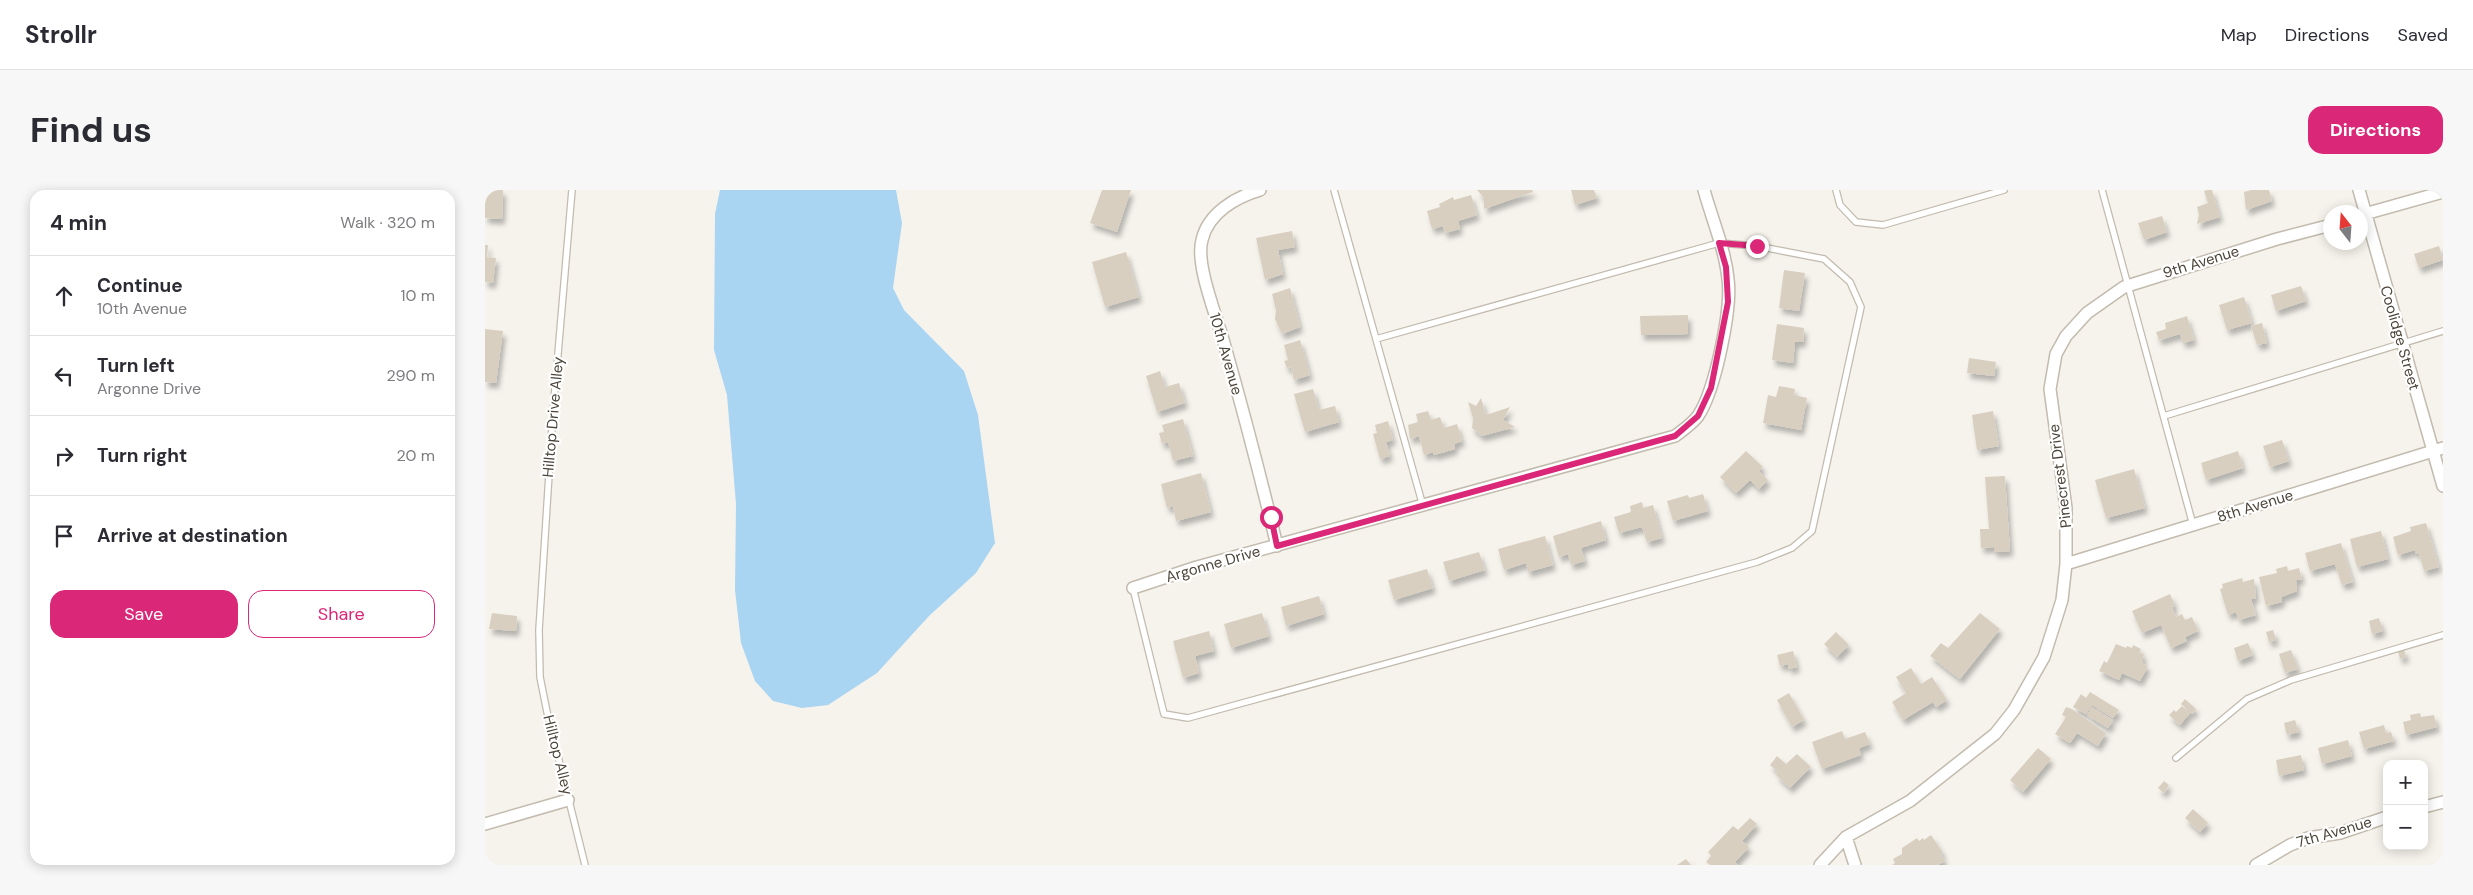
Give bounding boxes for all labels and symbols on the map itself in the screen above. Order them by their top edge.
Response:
north arrow [2323,205,2368,250]
route end [1746,235,1769,258]
street label: 9th Avenue [2160,241,2242,283]
street label: Coolidge Street [2376,283,2425,393]
street label: 10th Avenue [1205,311,1247,397]
street label: Hilltop Drive Alley [538,355,568,478]
street label: Pinecrest Drive [2044,423,2076,529]
street label: 8th Avenue [2214,485,2296,527]
route start [1260,506,1283,529]
street label: Argonne Drive [1163,541,1263,587]
street label: Hilltop Alley [538,713,578,798]
street label: 7th Avenue [2294,812,2374,852]

